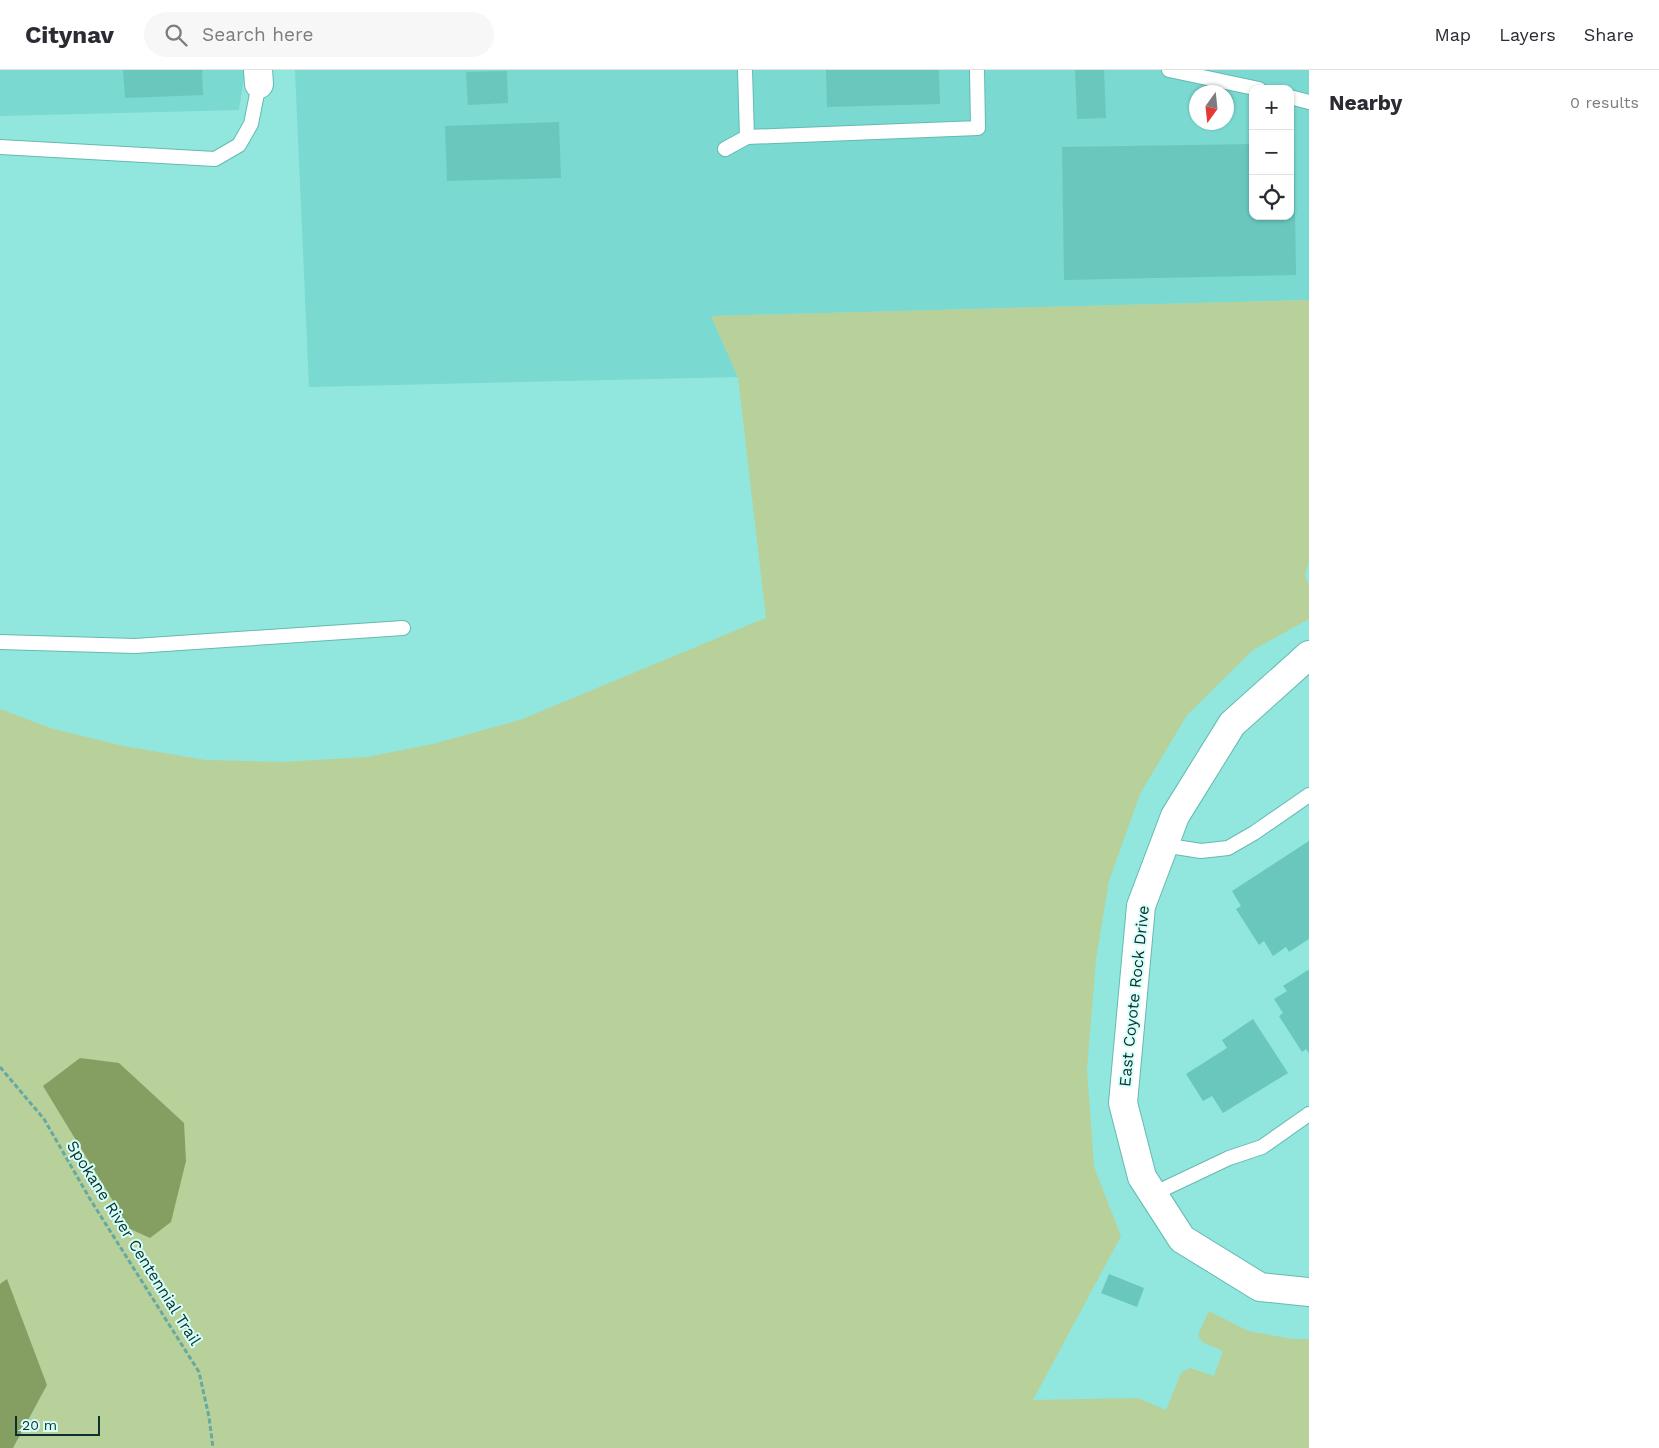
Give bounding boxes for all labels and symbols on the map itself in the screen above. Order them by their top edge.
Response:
north arrow [1189,85,1234,130]
street label: East Coyote Rock Drive [1115,904,1153,1088]
street label: Spokane River Centennial Trail [63,1137,205,1349]
scale bar [15,1413,100,1436]

